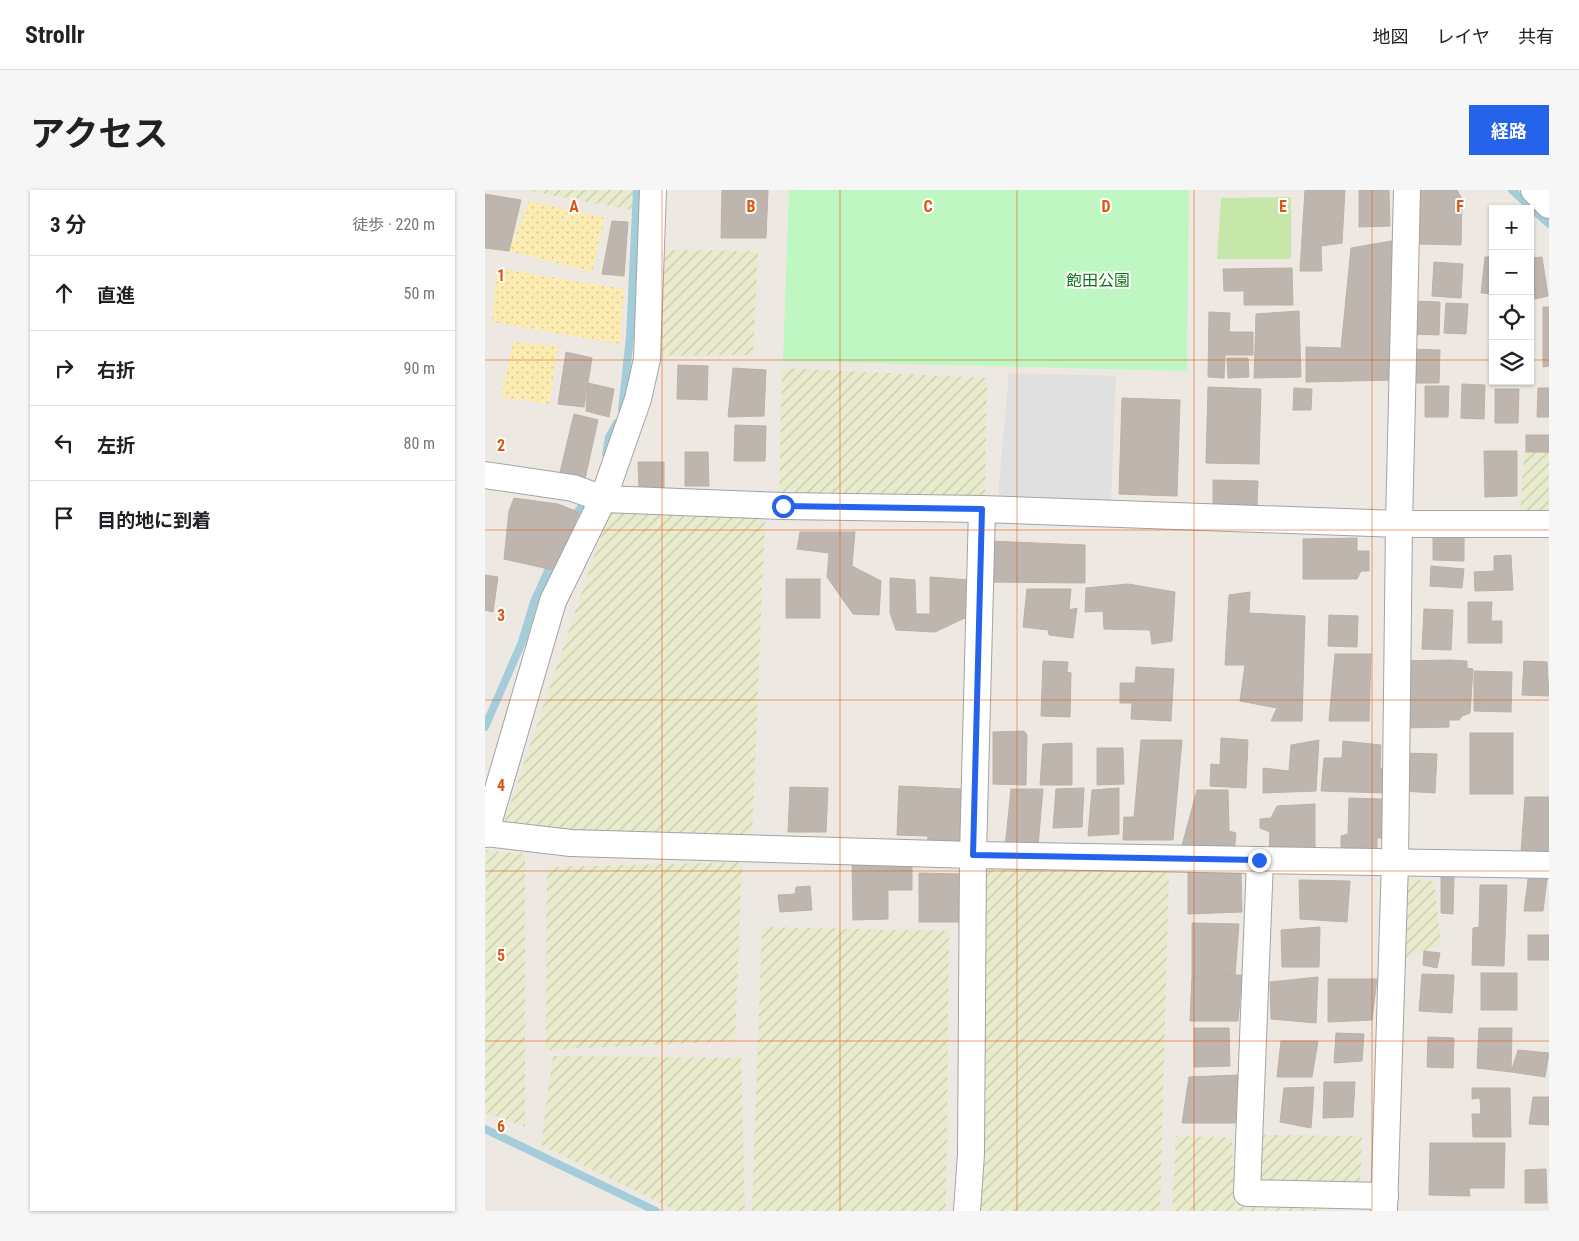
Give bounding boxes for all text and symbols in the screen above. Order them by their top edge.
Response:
text: Strollr [25,21,85,49]
text: 地図 [1373,26,1409,47]
text: レイヤ [1437,26,1490,47]
text: 共有 [1518,26,1554,47]
button: 経路 [1469,105,1549,155]
text: アクセス [30,114,168,155]
text: A [569,197,579,216]
text: B [747,197,756,216]
text: C [923,197,933,216]
text: D [1101,197,1111,216]
text: E [1279,197,1287,216]
text: F [1456,197,1464,216]
map controls [1489,205,1534,385]
button: + [1489,205,1534,250]
text: 3 分 [50,213,86,237]
text: 徒歩 · 220 m [352,215,435,234]
button: − [1489,250,1534,295]
text: 1 [497,266,505,285]
park label: 飽田公園 [1066,271,1130,290]
icon: ahead [50,279,78,307]
text: 直進 [97,284,135,307]
text: 50 m [403,284,435,303]
button: locate [1489,295,1534,340]
button: layers [1489,340,1534,385]
icon: right [50,354,78,382]
text: 右折 [97,359,135,382]
text: 90 m [403,359,435,378]
icon: left [50,429,78,457]
text: 左折 [97,434,135,457]
text: 80 m [403,434,435,453]
text: 2 [497,436,505,455]
route start [772,495,795,518]
icon: arrive [50,504,78,532]
text: 目的地に到着 [97,509,211,532]
text: 3 [497,606,505,625]
text: 4 [497,776,505,795]
route end [1248,849,1271,872]
text: 5 [497,946,505,965]
text: 6 [497,1117,505,1136]

